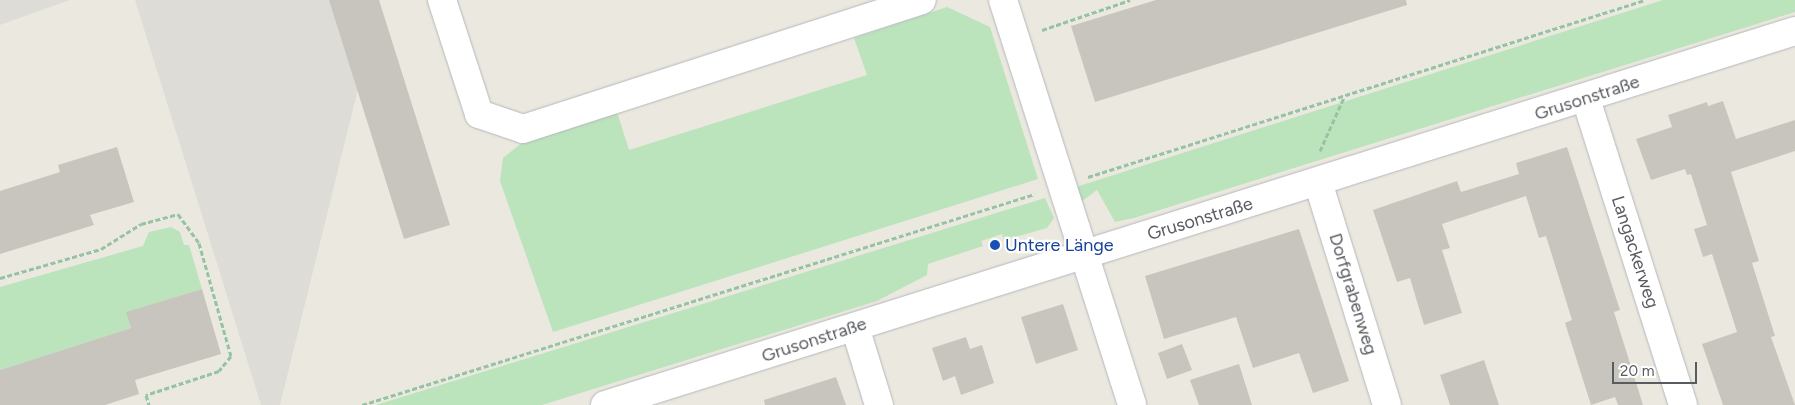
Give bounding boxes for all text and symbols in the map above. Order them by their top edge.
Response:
street label: Grusonstraße [1532,71,1642,125]
street label: Grusonstraße [1145,193,1255,245]
street label: Langackerweg [1607,193,1663,311]
street label: Dorfgrabenweg [1324,231,1382,357]
place label: Untere Länge [1005,234,1114,256]
marker: Untere Länge [989,239,1001,251]
street label: Grusonstraße [759,313,869,367]
scale bar [1615,352,1700,384]
text: 20 m [1620,362,1654,380]

